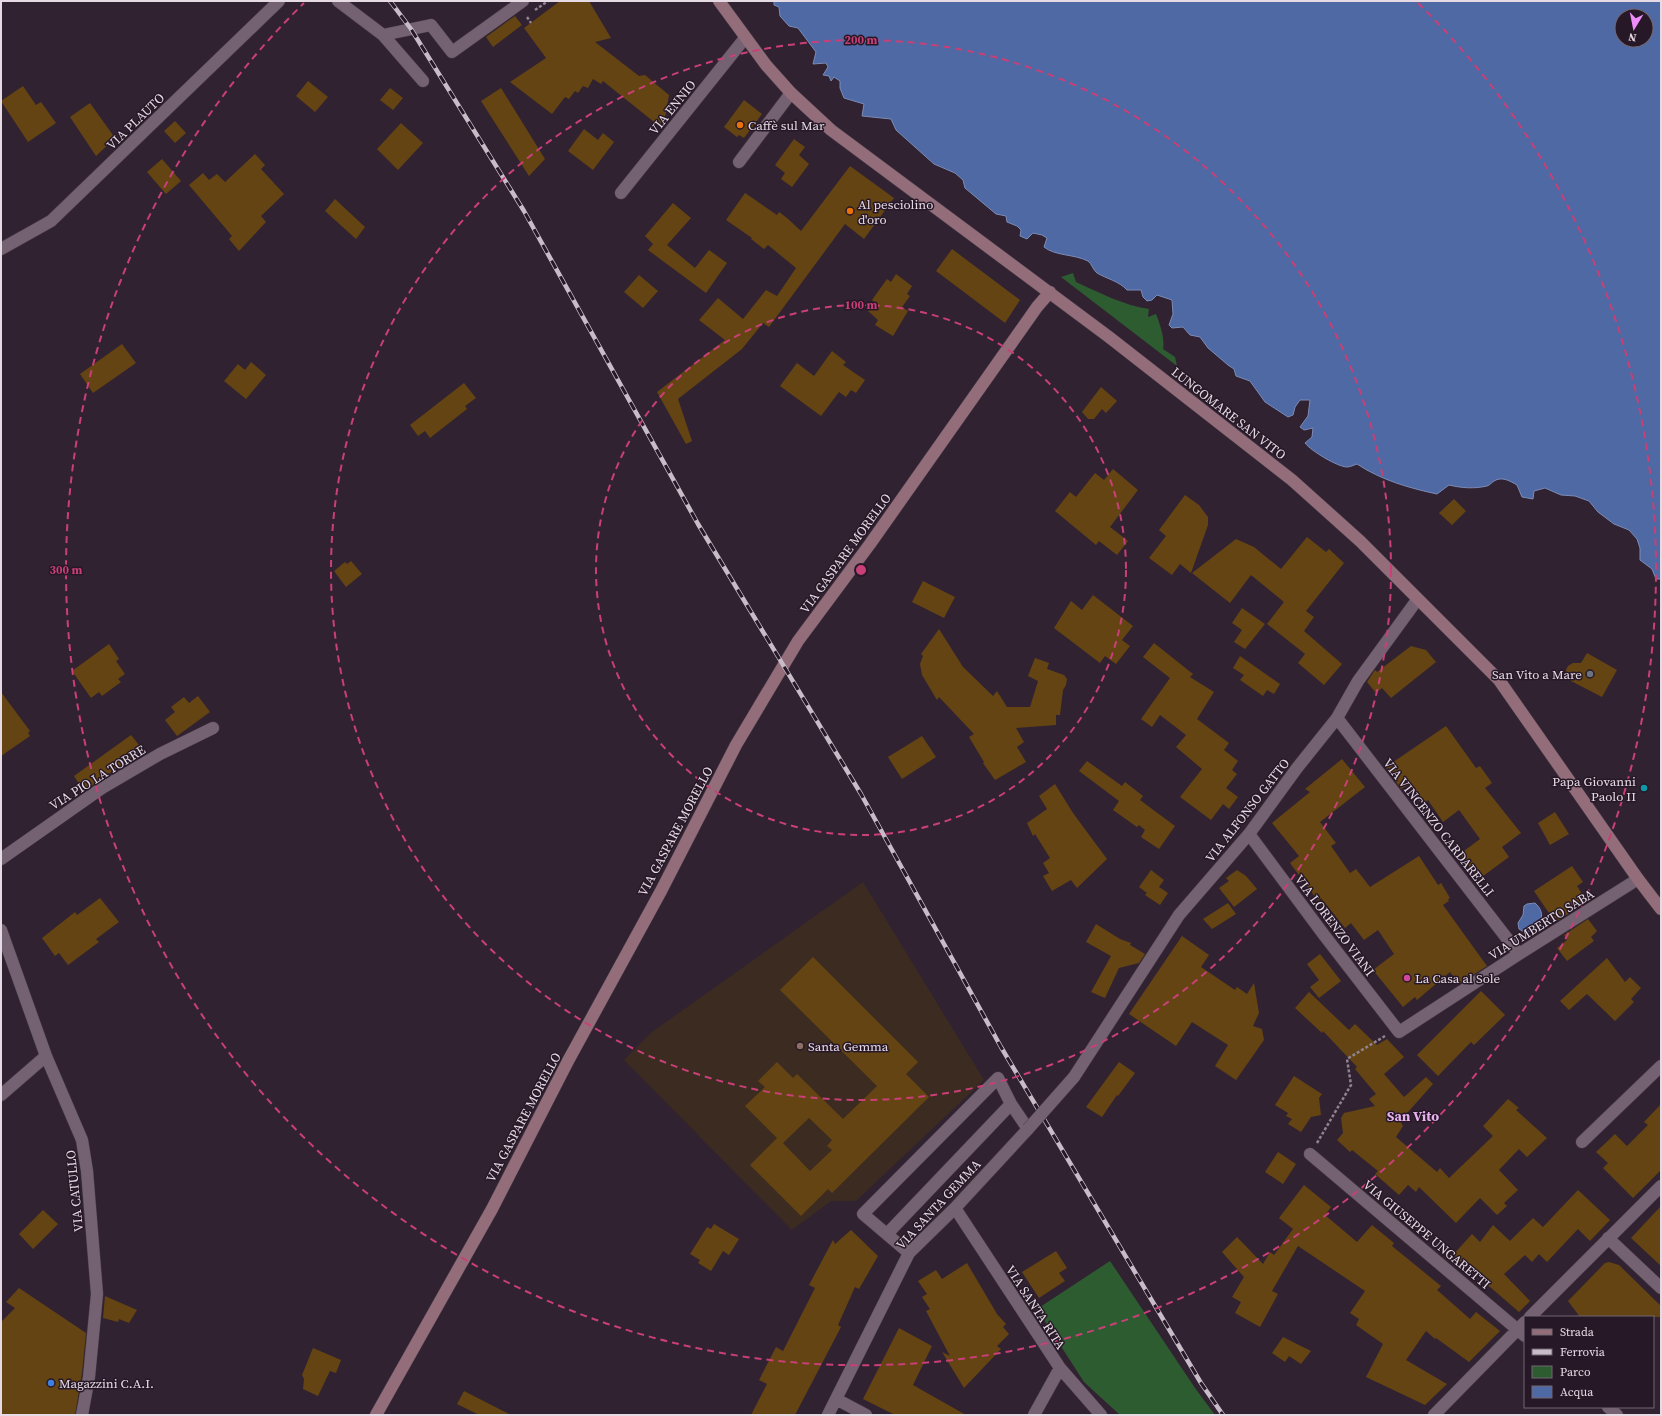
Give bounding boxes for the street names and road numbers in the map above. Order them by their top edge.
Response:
street label: VIA ENNIO [645,76,700,138]
street label: VIA PLAUTO [103,89,168,153]
street label: LUNGOMARE SAN VITO [1168,363,1289,463]
street label: VIA GASPARE MORELLO [796,490,895,617]
street label: VIA PIO LA TORRE [46,741,149,814]
street label: VIA ALFONSO GATTO [1201,755,1293,866]
street label: VIA VINCENZO CARDARELLI [1379,755,1498,900]
street label: VIA GASPARE MORELLO [634,763,717,899]
street label: VIA LORENZO VIANI [1291,871,1378,980]
street label: VIA UMBERTO SABA [1485,885,1598,964]
street label: VIA GASPARE MORELLO [482,1049,565,1185]
street label: VIA CATULLO [62,1149,87,1233]
street label: VIA SANTA GEMMA [892,1156,985,1253]
street label: VIA GIUSEPPE UNGARETTI [1360,1176,1494,1293]
street label: VIA SANTA RITA [1002,1262,1069,1353]

